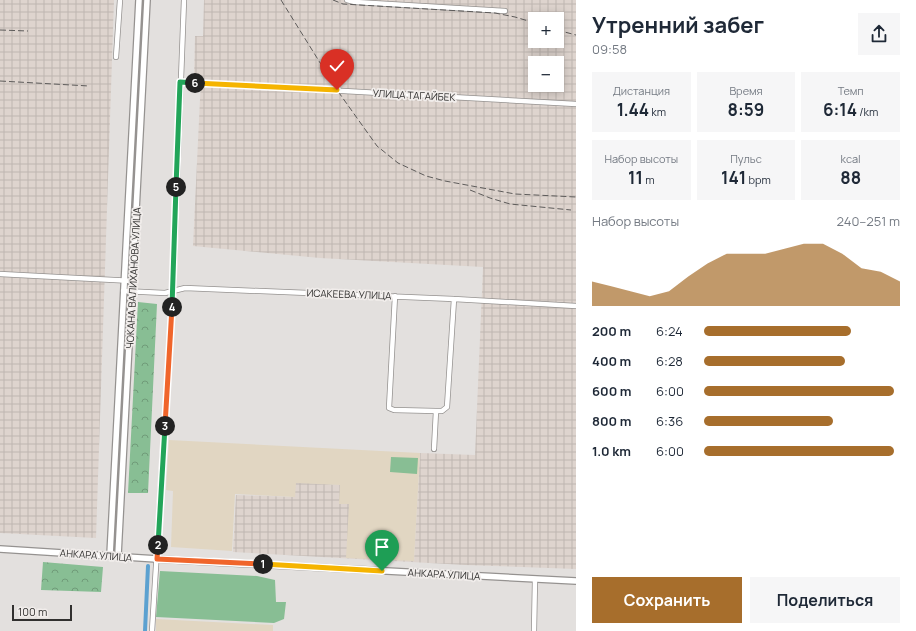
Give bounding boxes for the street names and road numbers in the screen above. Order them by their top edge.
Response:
street label: УЛИЦА ТАГАЙБЕК [372,86,456,104]
street label: ЧОКАНА ВАЛИХАНОВА УЛИЦА [122,206,144,349]
street label: ИСАКЕЕВА УЛИЦА [306,286,392,302]
street label: АНКАРА УЛИЦА [59,545,133,565]
street label: АНКАРА УЛИЦА [407,565,481,583]

